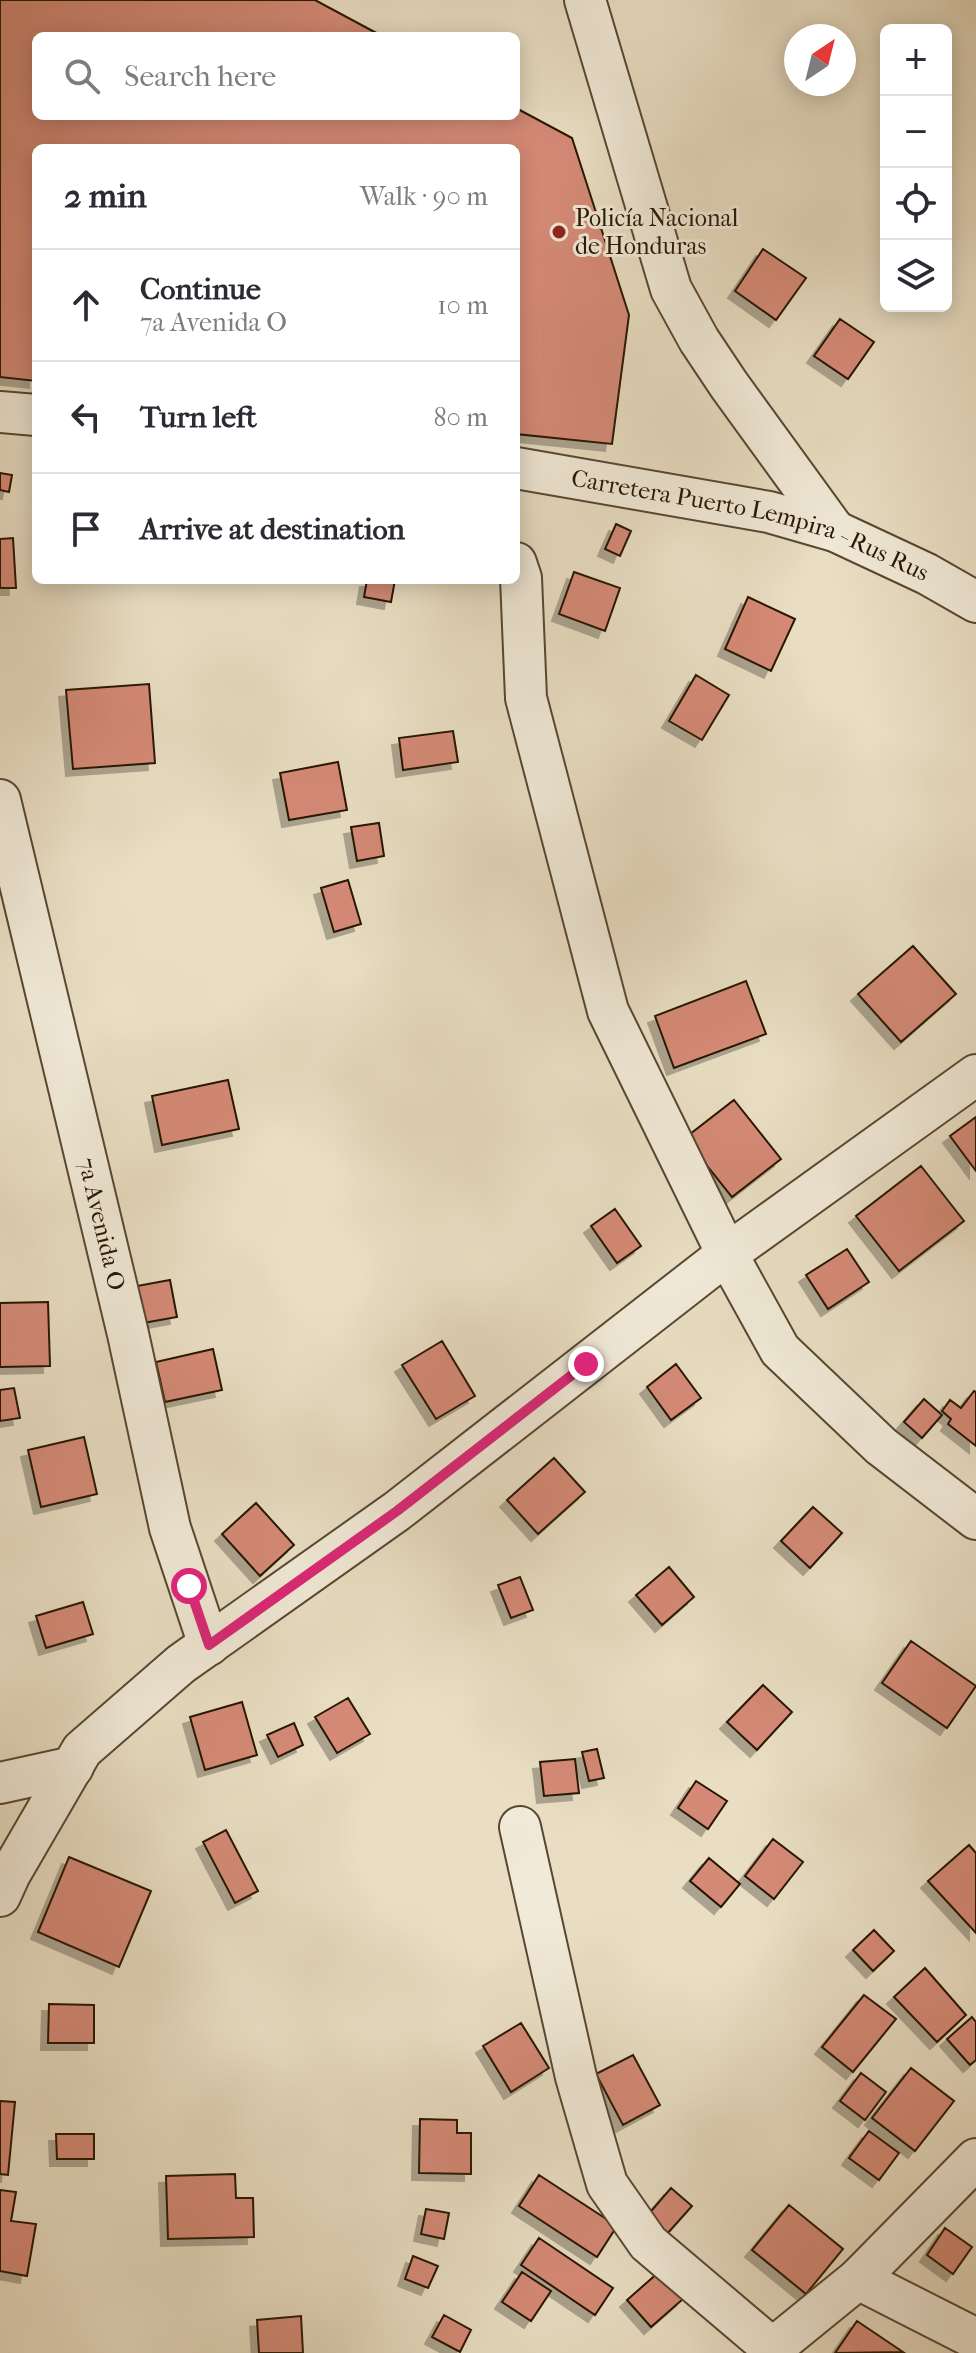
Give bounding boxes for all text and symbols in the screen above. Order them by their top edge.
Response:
north arrow [784,24,856,96]
map controls [880,24,952,312]
button: + [880,24,952,96]
search box [32,32,520,120]
icon: search [60,54,104,98]
text: Search here [124,59,276,94]
button: − [880,96,952,168]
button: locate [880,168,952,240]
text: 2 min [64,176,147,216]
text: Walk · 90 m [360,181,488,212]
place label: Policía Nacional de Honduras [575,204,739,260]
marker: Policía Nacional de Honduras [550,223,568,241]
button: layers [880,240,952,312]
text: Continue [140,272,261,307]
icon: ahead [64,283,108,327]
text: 10 m [437,290,488,321]
text: 7a Avenida O [140,307,287,338]
icon: left [64,395,108,439]
text: Turn left [140,400,257,435]
text: 80 m [433,402,488,433]
street label: Carretera Puerto Lempira - Rus Rus [569,464,933,587]
icon: arrive [64,507,108,551]
text: Arrive at destination [140,512,405,547]
street label: 7a Avenida O [72,1155,131,1293]
route end [568,1346,604,1382]
route start [171,1568,207,1604]

